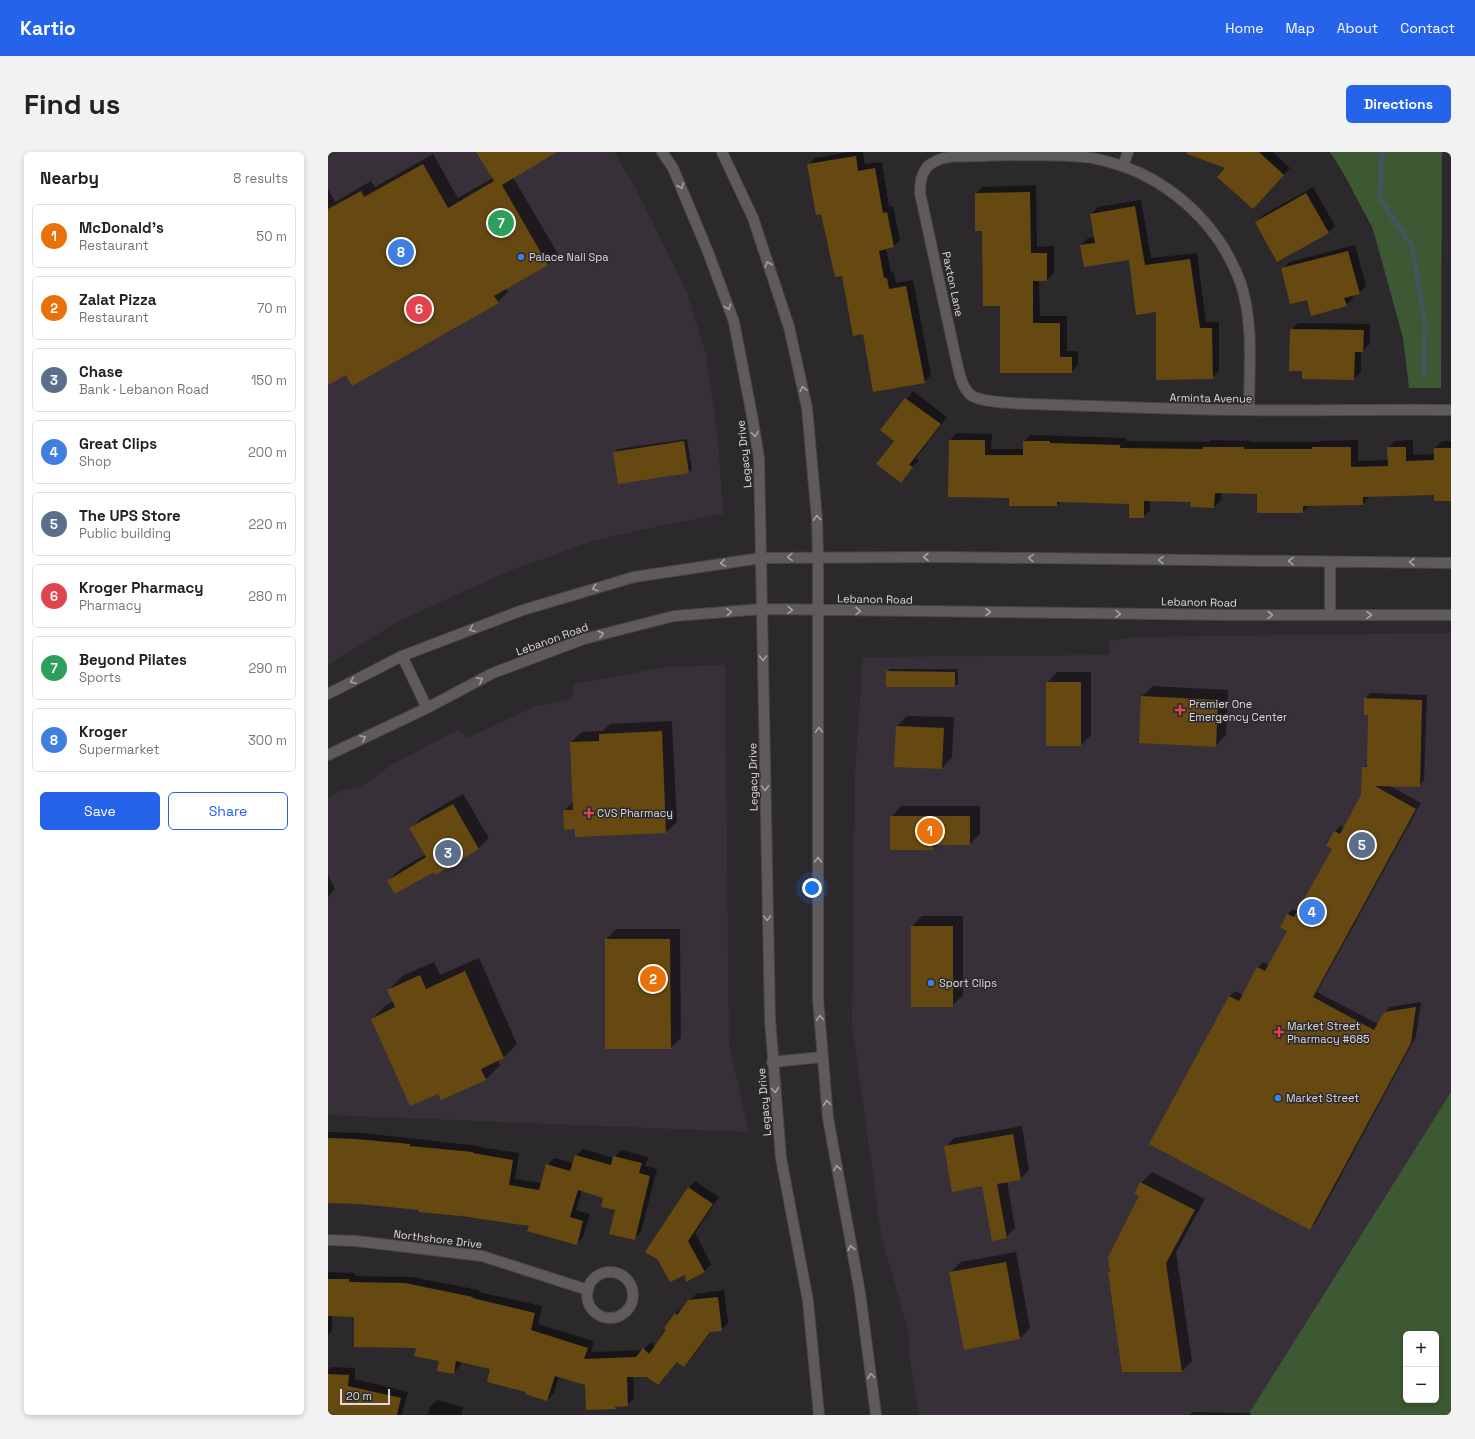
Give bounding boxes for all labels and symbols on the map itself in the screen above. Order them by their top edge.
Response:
one-way arrow [676,183,684,190]
pin: 7 [488,208,514,238]
pin: 8 [388,237,414,267]
place label: Palace Nail Spa [529,250,609,264]
street label: Paxton Lane [939,250,967,318]
marker: Palace Nail Spa [516,252,526,262]
one-way arrow [764,260,772,267]
pin: 6 [406,294,432,324]
one-way arrow [724,304,732,311]
one-way arrow [799,385,807,392]
street label: Arminta Avenue [1170,390,1252,406]
street label: Legacy Drive [733,419,755,489]
one-way arrow [750,431,759,437]
one-way arrow [812,515,821,521]
one-way arrow [787,553,793,561]
one-way arrow [923,553,929,561]
one-way arrow [1028,554,1034,562]
one-way arrow [1158,555,1164,564]
one-way arrow [1288,557,1294,565]
one-way arrow [719,558,726,567]
one-way arrow [1409,558,1415,567]
one-way arrow [592,583,599,592]
street label: Lebanon Road [837,591,913,607]
street label: Lebanon Road [1161,594,1237,610]
one-way arrow [787,606,793,614]
one-way arrow [855,607,861,615]
one-way arrow [726,608,732,617]
one-way arrow [985,608,991,616]
one-way arrow [1115,610,1121,618]
one-way arrow [1267,611,1273,619]
one-way arrow [1366,611,1372,619]
street label: Lebanon Road [514,619,590,659]
one-way arrow [469,625,476,633]
one-way arrow [598,631,604,639]
one-way arrow [759,655,767,661]
one-way arrow [350,677,357,684]
one-way arrow [475,678,483,685]
place label: Premier One Emergency Center [1189,697,1287,724]
marker: Premier One Emergency Center [1174,704,1186,716]
one-way arrow [815,727,823,733]
one-way arrow [359,735,366,743]
street label: Legacy Drive [745,743,761,811]
one-way arrow [761,785,769,791]
place label: CVS Pharmacy [597,806,673,820]
marker: CVS Pharmacy [584,808,594,818]
pin: 1 [917,816,943,846]
pin: 5 [1349,830,1375,860]
pin: 3 [435,838,461,868]
one-way arrow [814,857,822,863]
your location [802,878,822,898]
pin: 4 [1299,897,1325,927]
one-way arrow [763,915,772,921]
pin: 2 [640,964,666,994]
place label: Sport Clips [939,976,997,990]
marker: Sport Clips [926,978,936,988]
one-way arrow [815,1015,824,1021]
place label: Market Street Pharmacy #685 [1287,1019,1370,1046]
marker: Market Street Pharmacy #685 [1274,1027,1284,1037]
street label: Legacy Drive [754,1067,774,1137]
one-way arrow [770,1087,779,1093]
place label: Market Street [1286,1091,1359,1105]
marker: Market Street [1273,1093,1283,1103]
one-way arrow [823,1100,832,1106]
one-way arrow [833,1165,842,1171]
street label: Northshore Drive [393,1227,483,1251]
one-way arrow [848,1245,856,1251]
one-way arrow [867,1373,876,1379]
scale bar [340,1387,390,1406]

